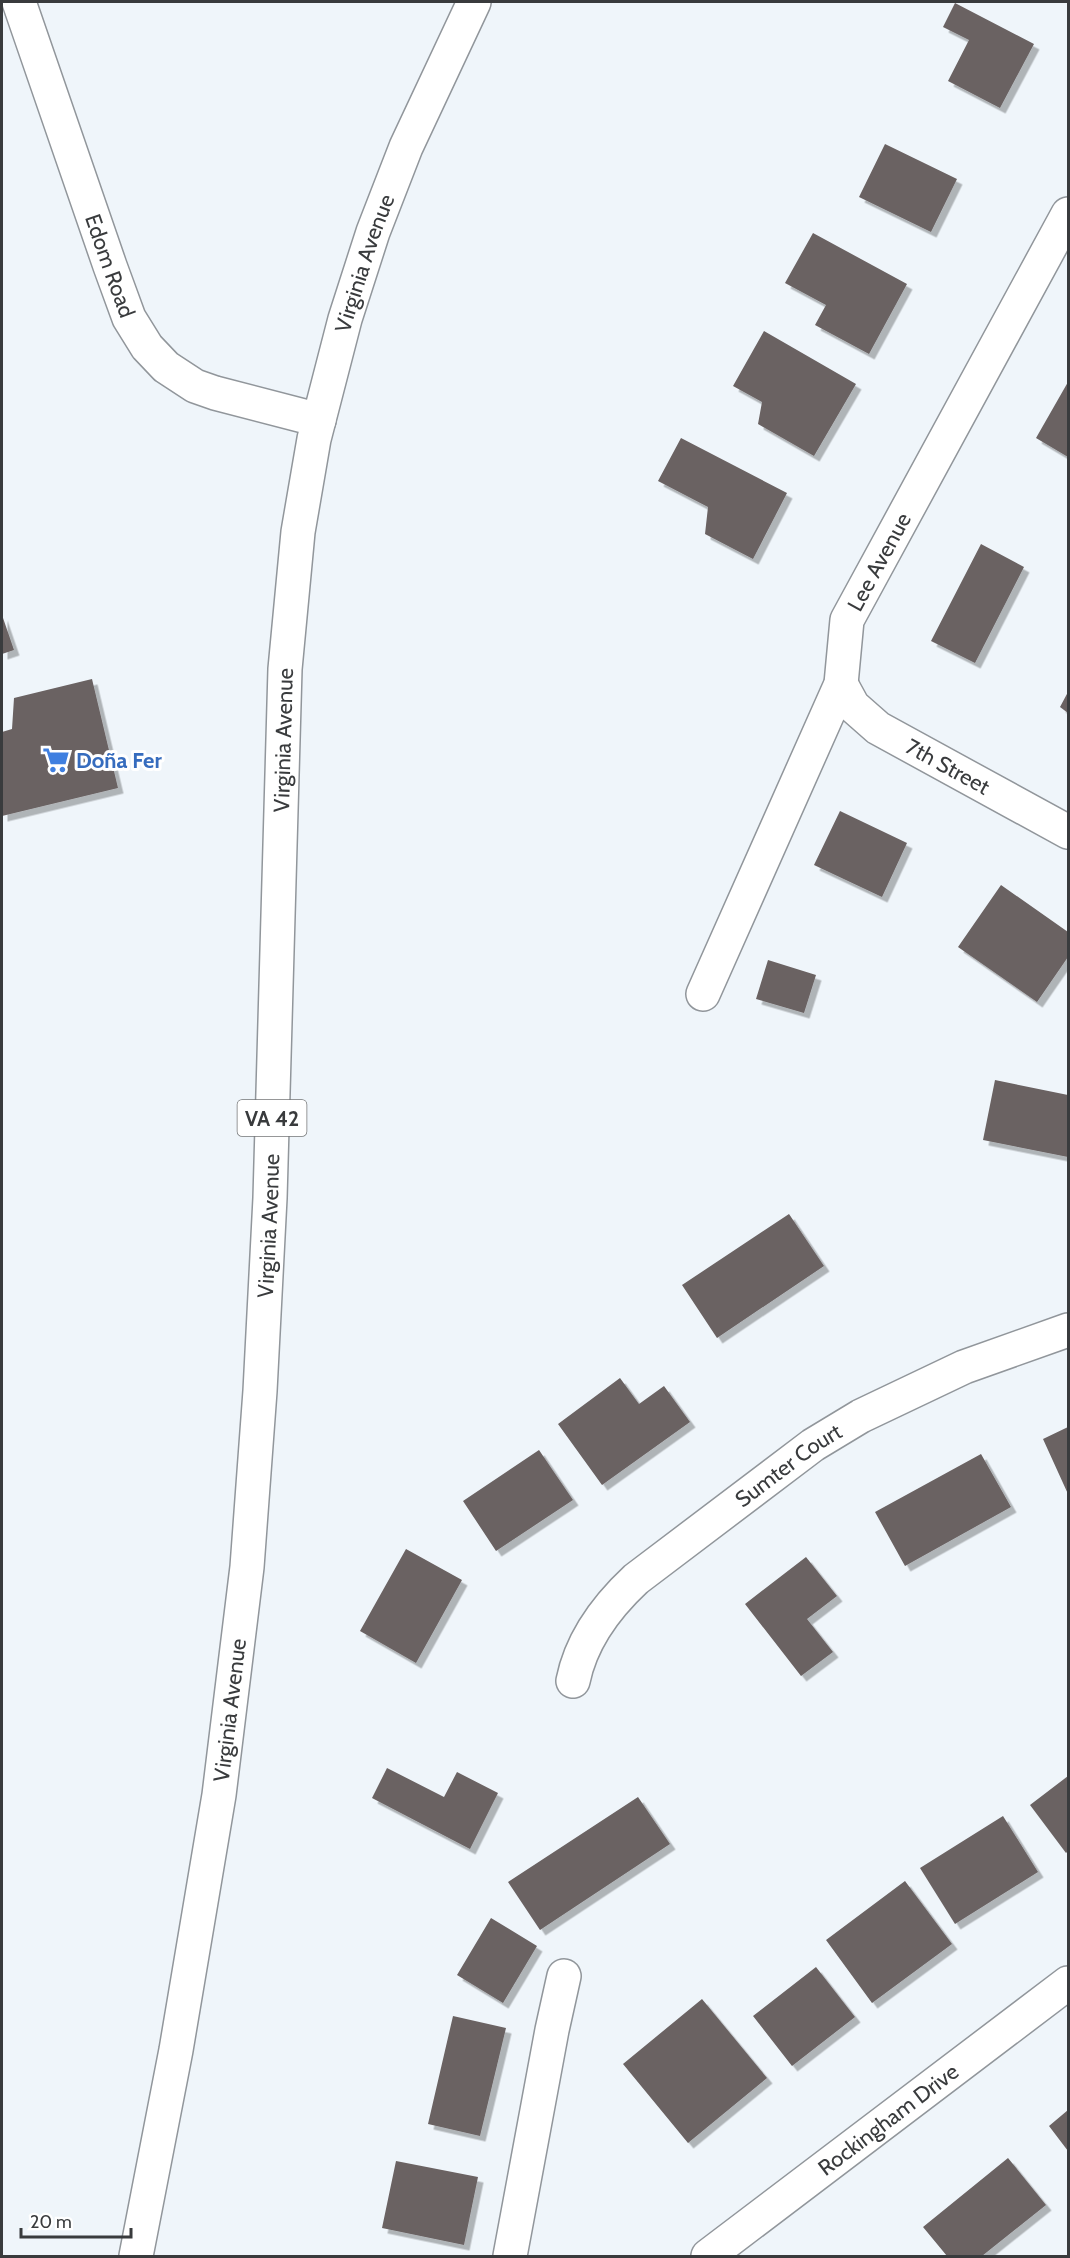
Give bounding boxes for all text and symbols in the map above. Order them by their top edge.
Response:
street label: Virginia Avenue [329,190,400,335]
street label: Edom Road [80,210,141,321]
street label: Lee Avenue [841,508,916,616]
street label: Virginia Avenue [267,668,299,813]
street label: 7th Street [901,732,995,800]
supermarket icon: Doña Fer [41,745,71,775]
place label: Doña Fer [76,747,162,774]
road number: VA 42 [238,1100,306,1136]
street label: Virginia Avenue [251,1153,285,1299]
street label: Sumter Court [730,1417,847,1513]
street label: Virginia Avenue [207,1637,252,1783]
street label: Rockingham Drive [813,2058,964,2181]
scale bar [21,2201,130,2239]
text: 20 m [30,2211,72,2233]

